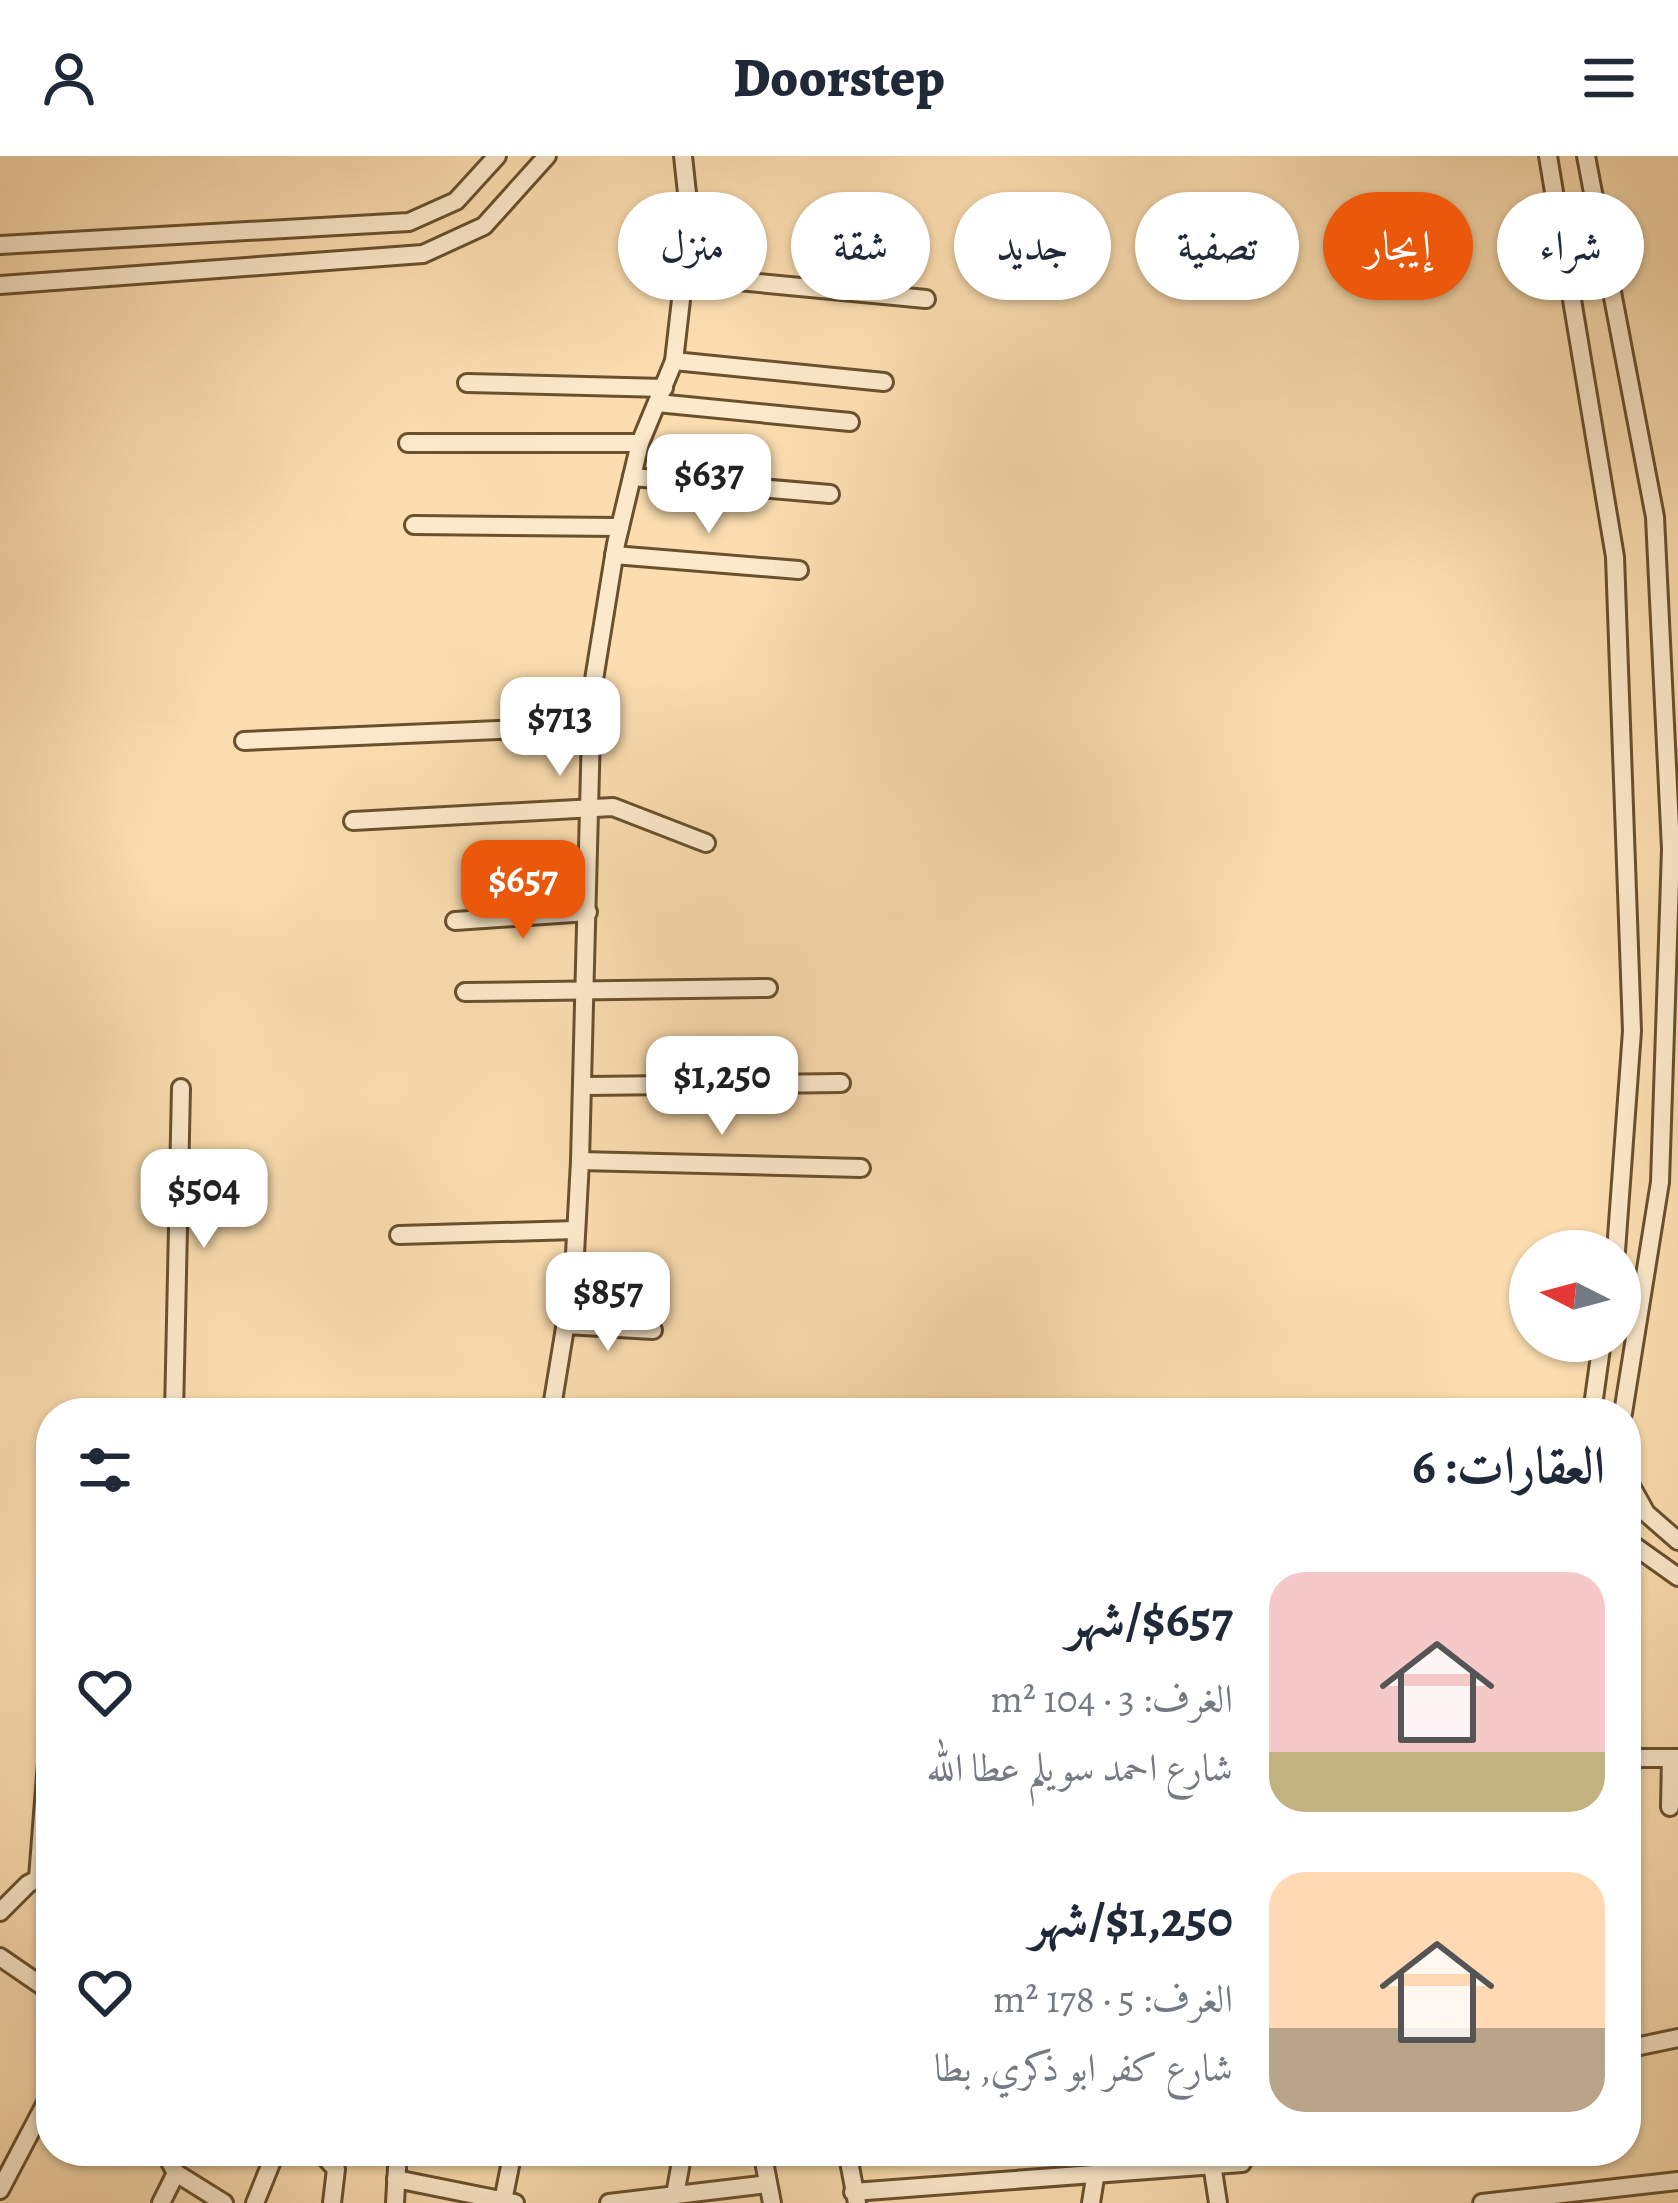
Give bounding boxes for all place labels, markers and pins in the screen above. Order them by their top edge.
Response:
pin: $637 [638,434,780,536]
pin: $713 [489,677,631,779]
pin: $657 [452,840,594,942]
pin: $1,250 [624,1036,820,1138]
pin: $504 [133,1149,275,1251]
pin: $857 [537,1252,679,1354]

